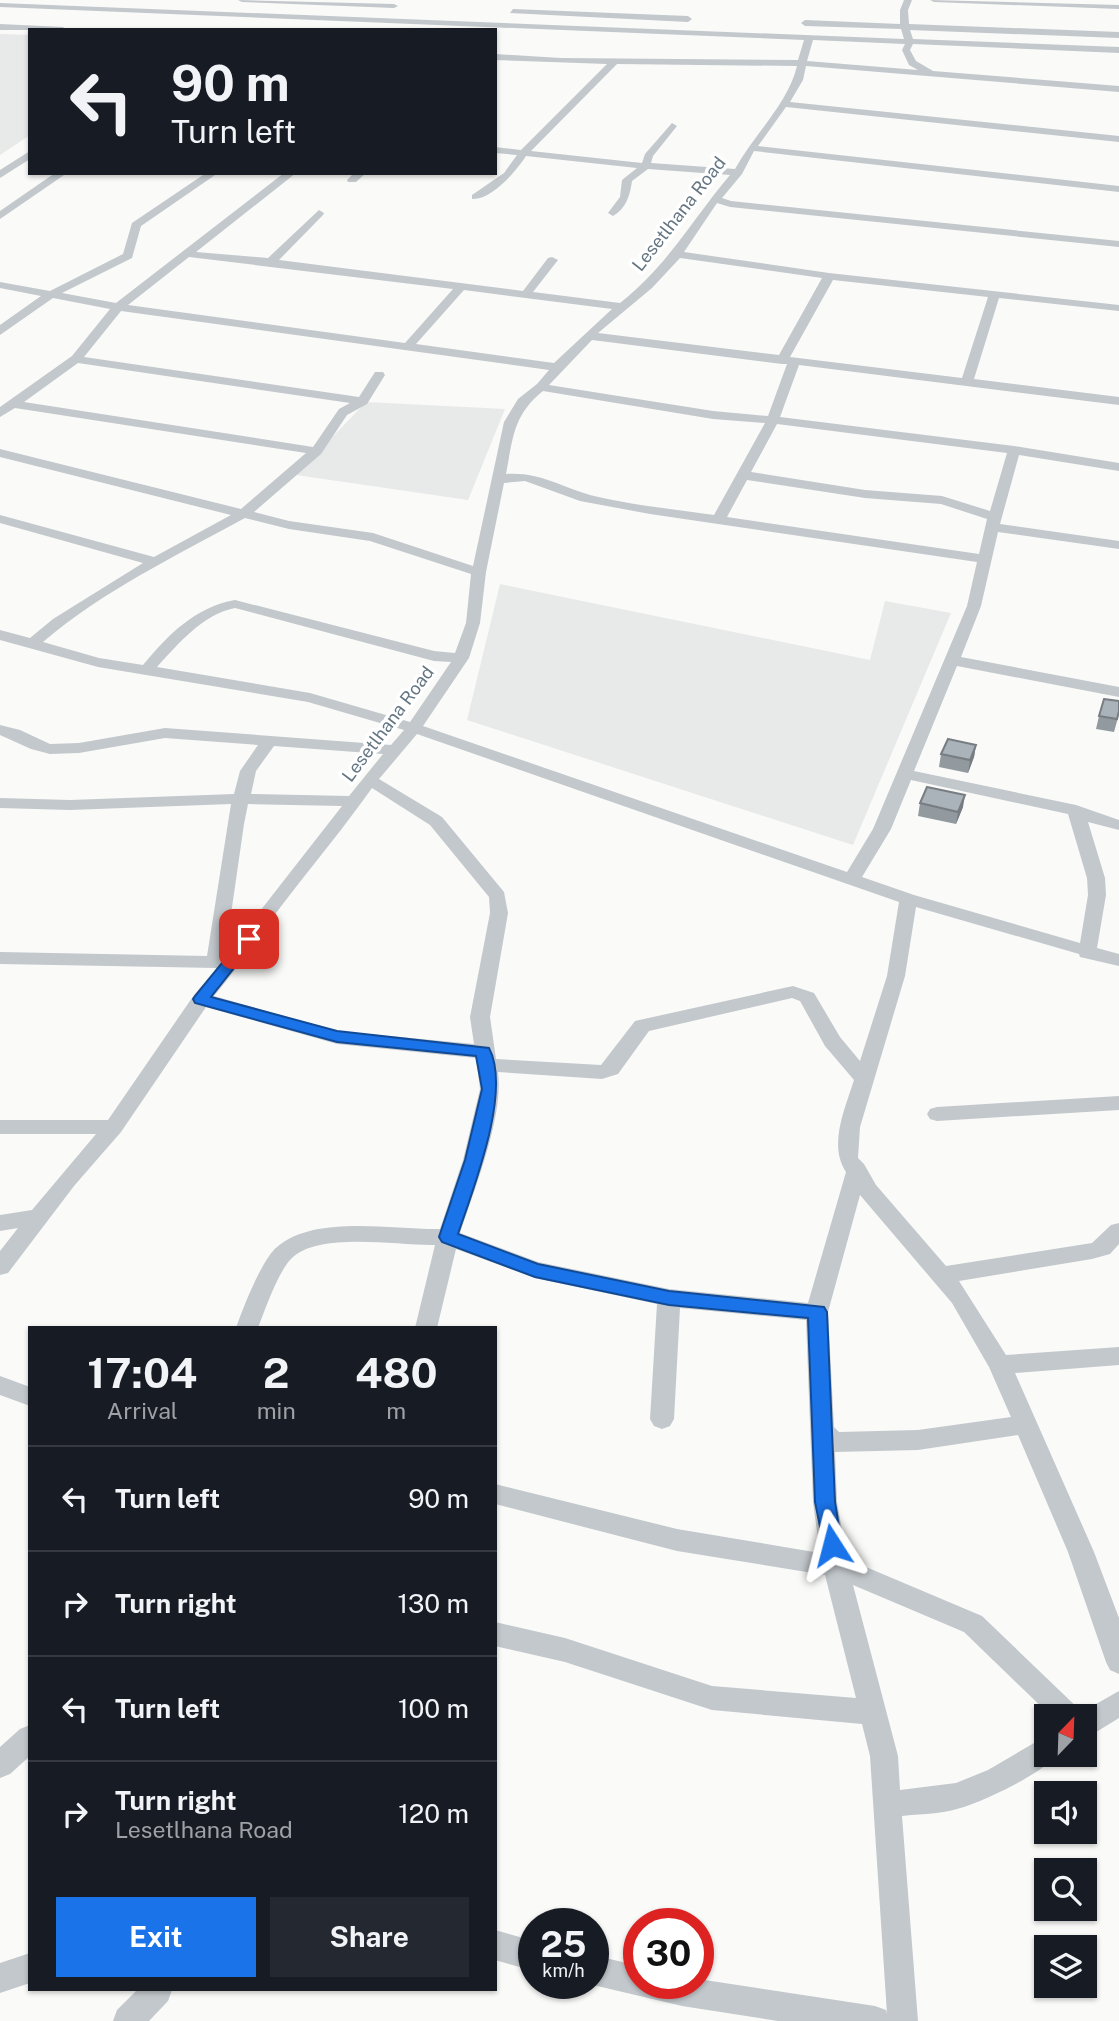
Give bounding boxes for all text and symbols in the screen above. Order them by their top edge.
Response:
text: 90 m [171,54,290,112]
icon: left [56,56,147,147]
text: Turn left [171,113,296,150]
street label: Lesetlhana Road [628,152,730,275]
street label: Lesetlhana Road [337,662,438,786]
pin [219,909,279,969]
icon: arrive [230,920,268,958]
text: 17:04 [87,1348,197,1397]
text: 2 [263,1348,290,1397]
text: 480 [355,1348,438,1397]
text: Arrival [107,1397,178,1424]
text: min [257,1397,296,1424]
text: m [386,1397,406,1424]
icon: left [56,1480,94,1518]
text: Turn left [115,1483,220,1514]
text: 90 m [408,1483,469,1514]
position arrow [795,1508,869,1582]
icon: right [56,1585,94,1623]
text: Turn right [115,1588,237,1619]
text: 130 m [397,1588,469,1619]
icon: left [56,1690,94,1728]
text: Turn left [115,1693,220,1724]
text: 100 m [398,1693,469,1724]
north arrow [1034,1704,1097,1768]
map controls [1034,1704,1097,1998]
button: sound [1034,1781,1097,1844]
text: Turn right [115,1785,237,1816]
icon: right [56,1795,94,1833]
text: 120 m [398,1798,469,1829]
text: Lesetlhana Road [115,1816,293,1843]
button: search [1034,1858,1097,1921]
button: Exit [56,1897,256,1977]
button: Share [270,1897,469,1977]
speed limit sign: 30 [623,1908,714,1999]
text: 25 [541,1924,586,1965]
button: layers [1034,1935,1097,1998]
text: km/h [542,1960,585,1981]

